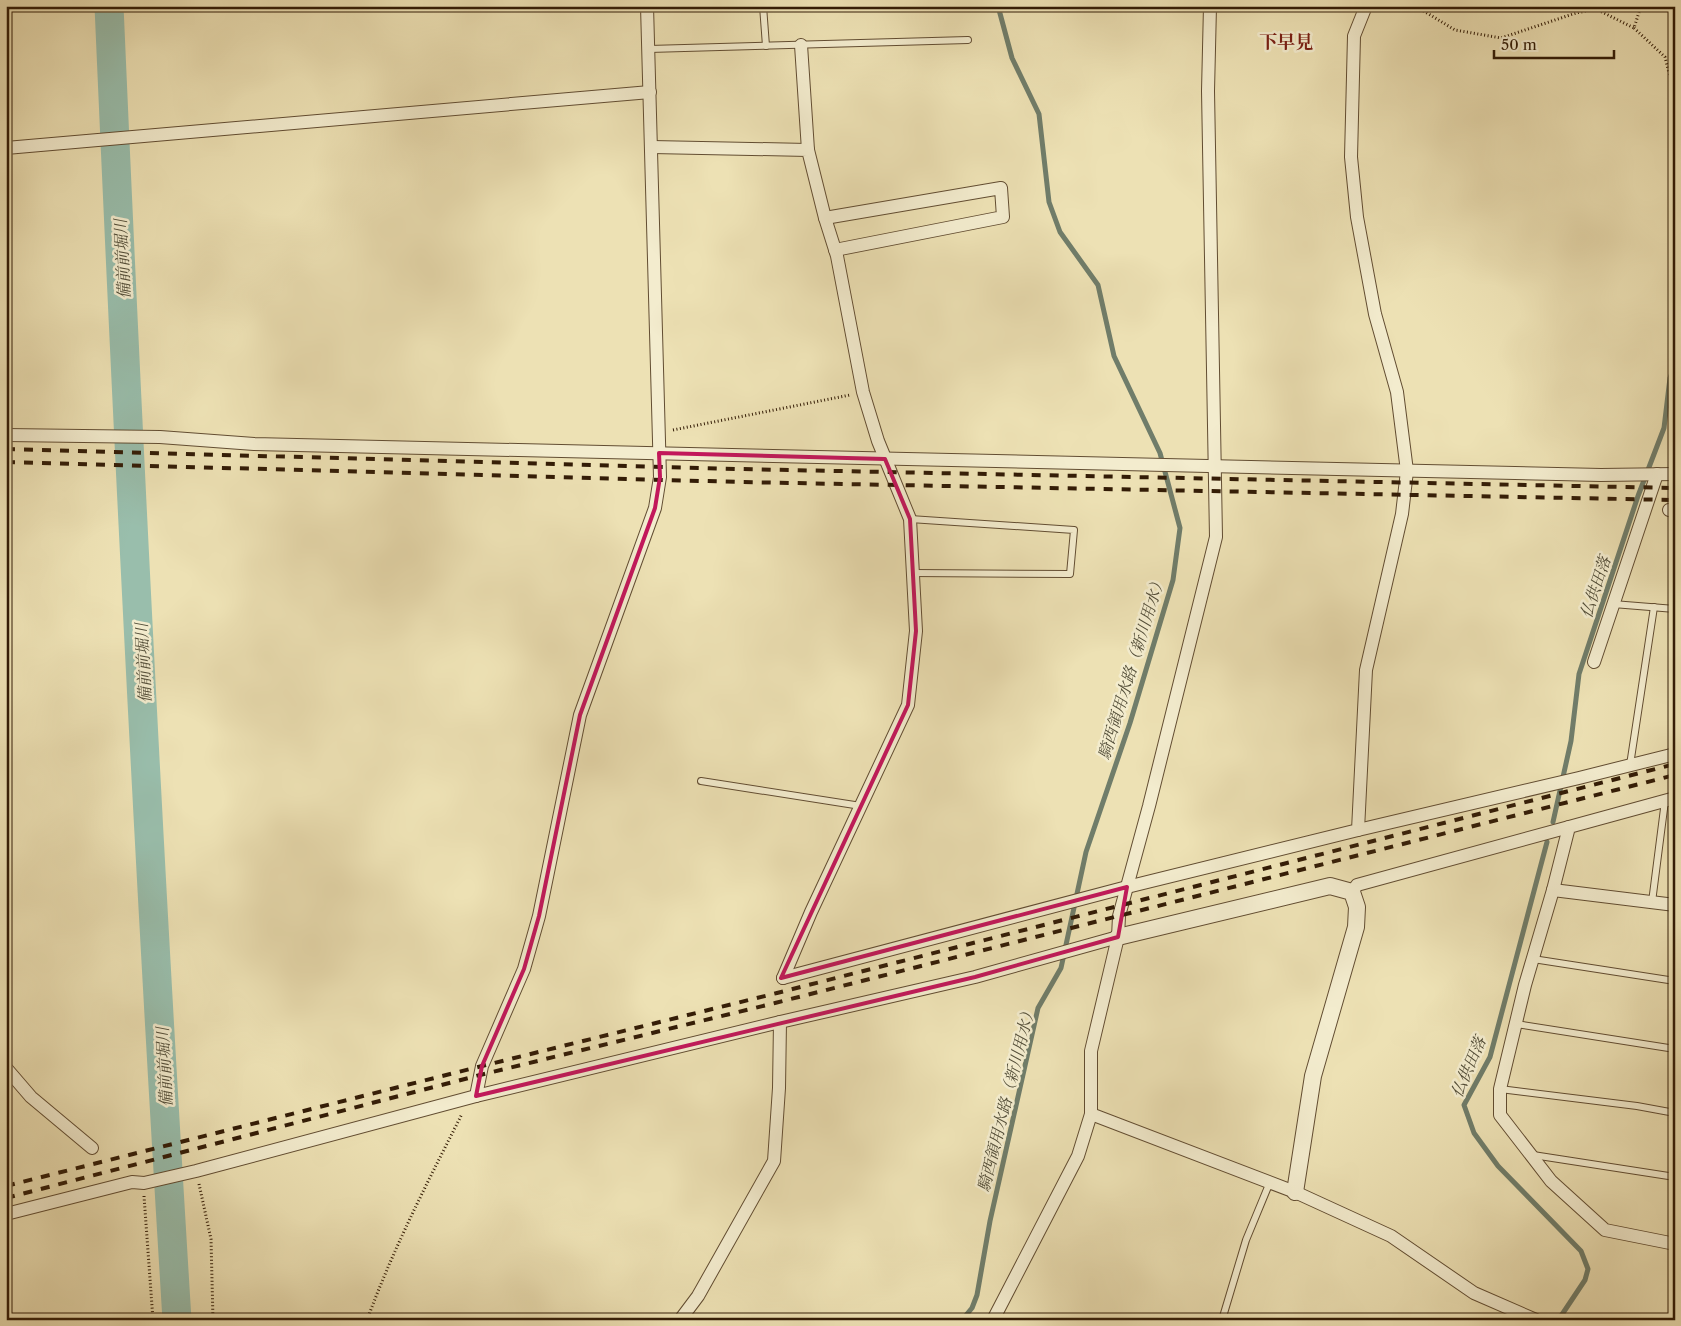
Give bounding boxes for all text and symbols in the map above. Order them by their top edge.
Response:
scale bar [1494,28,1614,60]
district label: 下早見 [1259,31,1313,53]
text: 50 m [1501,35,1537,54]
water label: 備前前堀川 [110,217,134,299]
water label: 仏供田落 [1576,551,1615,621]
water label: 騎西領用水路（新川用水） [1093,572,1169,762]
water label: 備前前堀川 [131,621,155,703]
water label: 騎西領用水路（新川用水） [973,1002,1039,1194]
water label: 備前前堀川 [152,1025,176,1107]
water label: 仏供田落 [1446,1031,1491,1100]

